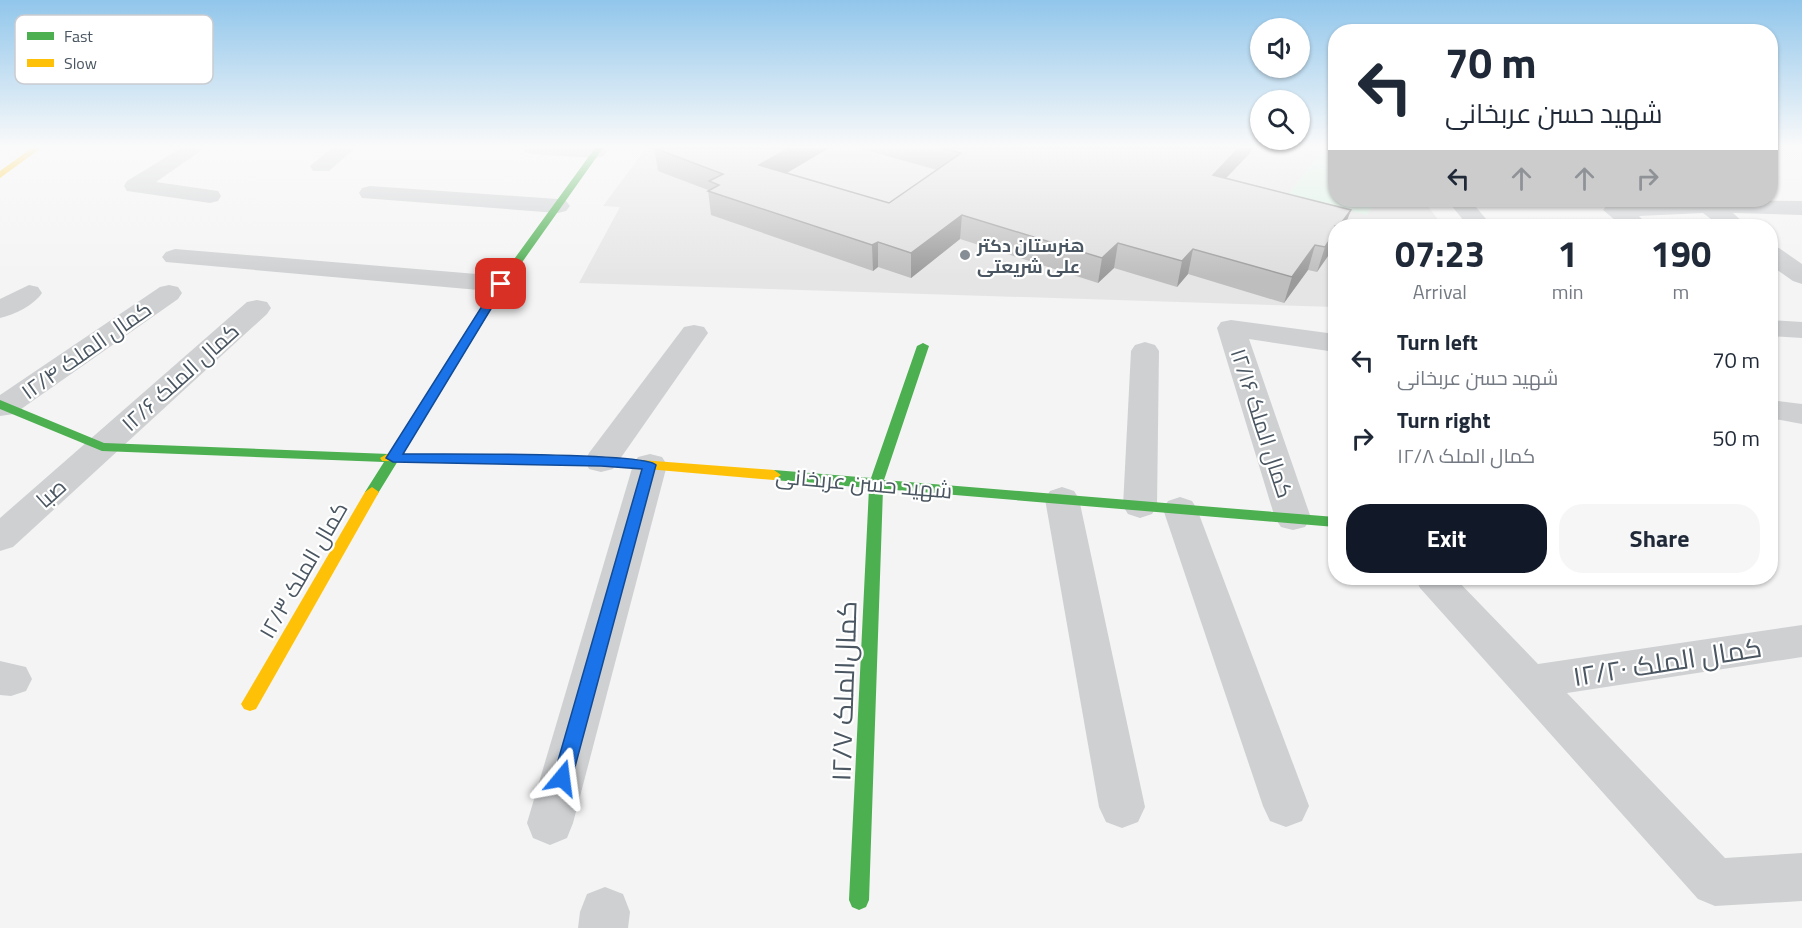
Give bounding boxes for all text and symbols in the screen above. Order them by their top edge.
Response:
legend [15,15,213,84]
map controls [1250,18,1310,150]
button: sound [1250,18,1310,78]
text: Fast [64,24,93,48]
text: 70 m [1445,30,1537,94]
icon: left [1346,48,1424,126]
text: Slow [64,51,97,75]
button: search [1250,90,1310,150]
text: شهید حسن عربخانی [1445,92,1663,133]
icon: left [1442,162,1475,195]
icon: ahead [1505,162,1538,195]
icon: ahead [1568,162,1601,195]
icon: right [1631,162,1664,195]
text: 07:23 [1395,226,1485,281]
text: 1 [1558,226,1578,281]
text: 190 [1651,226,1711,281]
place label: هنرستان دکتر علی شریعتی [976,232,1085,280]
marker: هنرستان دکتر علی شریعتی [958,248,972,262]
pin [475,258,526,309]
icon: arrive [484,267,517,300]
text: Arrival [1413,276,1467,307]
text: min [1552,276,1584,307]
text: m [1672,276,1689,307]
street label: کمال الملک ۱۲/۴ [14,292,158,408]
street label: کمال الملک ۱۲/۶ [113,315,247,439]
text: Turn left [1397,325,1478,359]
text: 70 m [1712,343,1760,377]
street label: کمال الملک ۱۲/۱۶ [1222,344,1302,502]
icon: left [1346,344,1379,377]
text: شهید حسن عربخانی [1397,362,1558,393]
text: Turn right [1397,403,1491,437]
text: 50 m [1712,421,1760,455]
icon: right [1346,422,1379,455]
text: کمال الملک ۱۲/۸ [1397,440,1535,471]
street label: شهید حسن عربخانی [774,458,954,508]
street label: صبا [28,470,74,516]
street label: کمال الملک ۱۲/۳ [250,495,356,645]
button: Exit [1346,504,1547,573]
button: Share [1559,504,1760,573]
street label: کمال‌الملک ۱۲/۷ [819,600,867,782]
street label: کمال الملک ۱۲/۲۰ [1570,626,1764,696]
position arrow [530,746,594,810]

